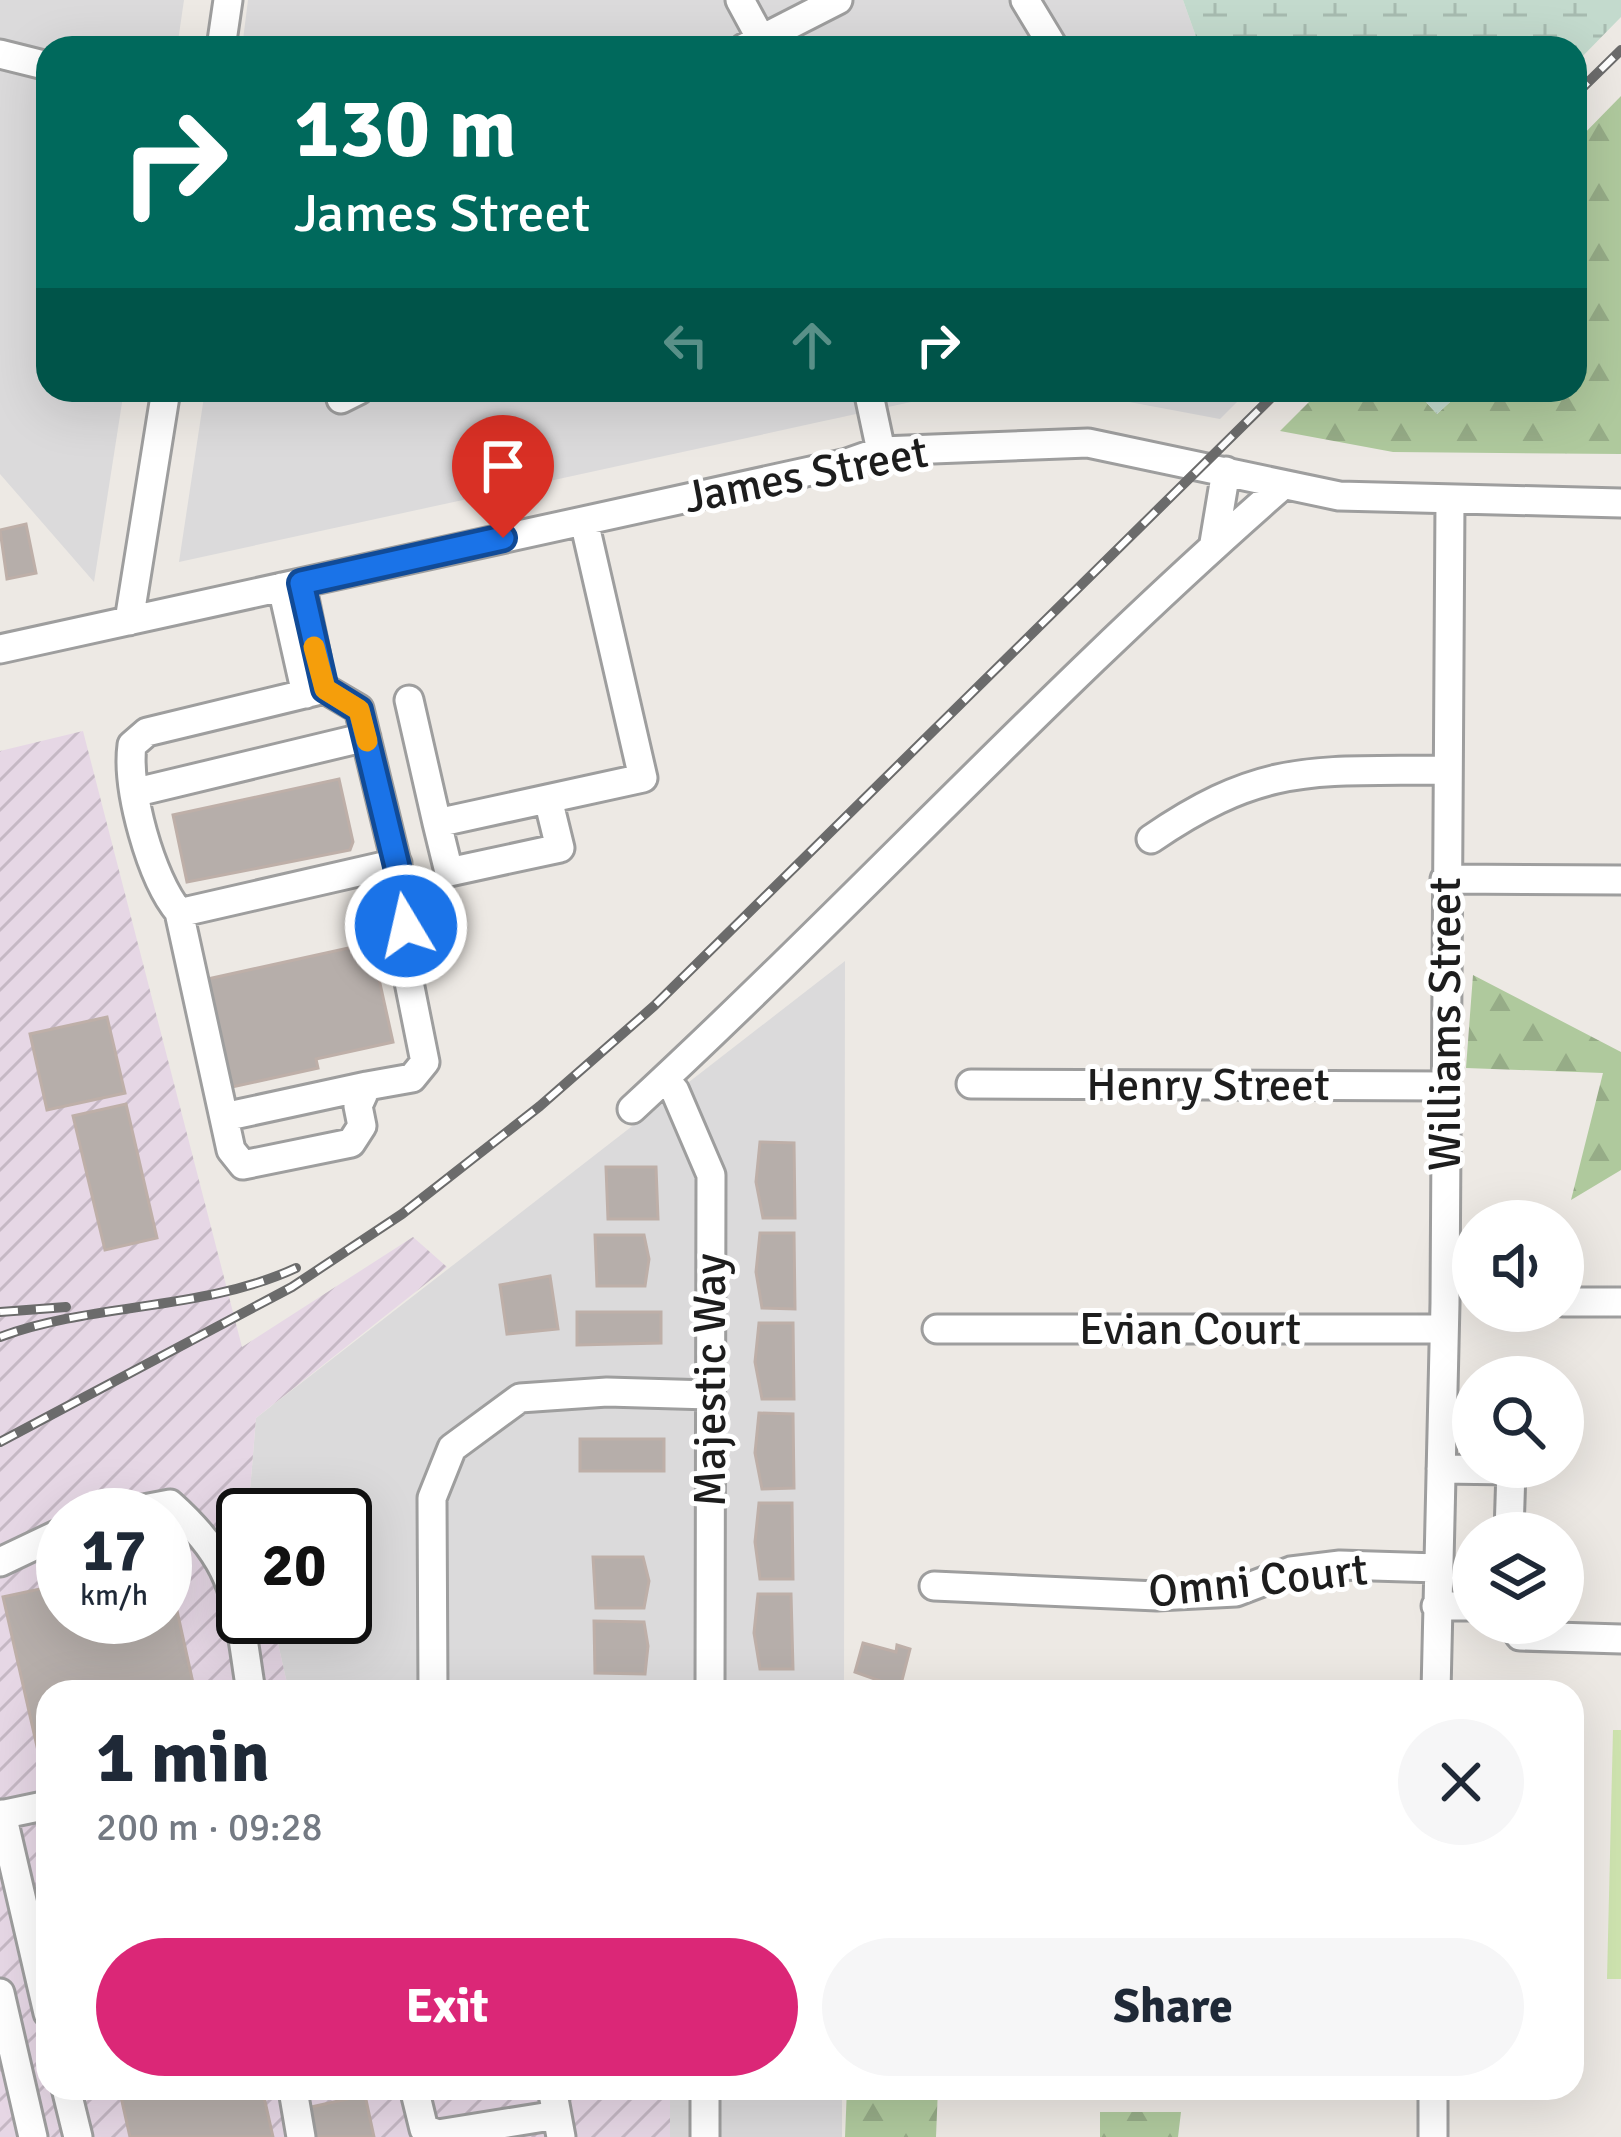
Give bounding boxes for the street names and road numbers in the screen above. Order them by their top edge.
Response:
street label: James Street [680,424,932,526]
street label: Williams Street [1418,877,1473,1171]
street label: Henry Street [1086,1058,1330,1113]
street label: Majestic Way [683,1253,738,1507]
street label: Evian Court [1079,1302,1301,1357]
street label: Omni Court [1146,1542,1370,1620]

